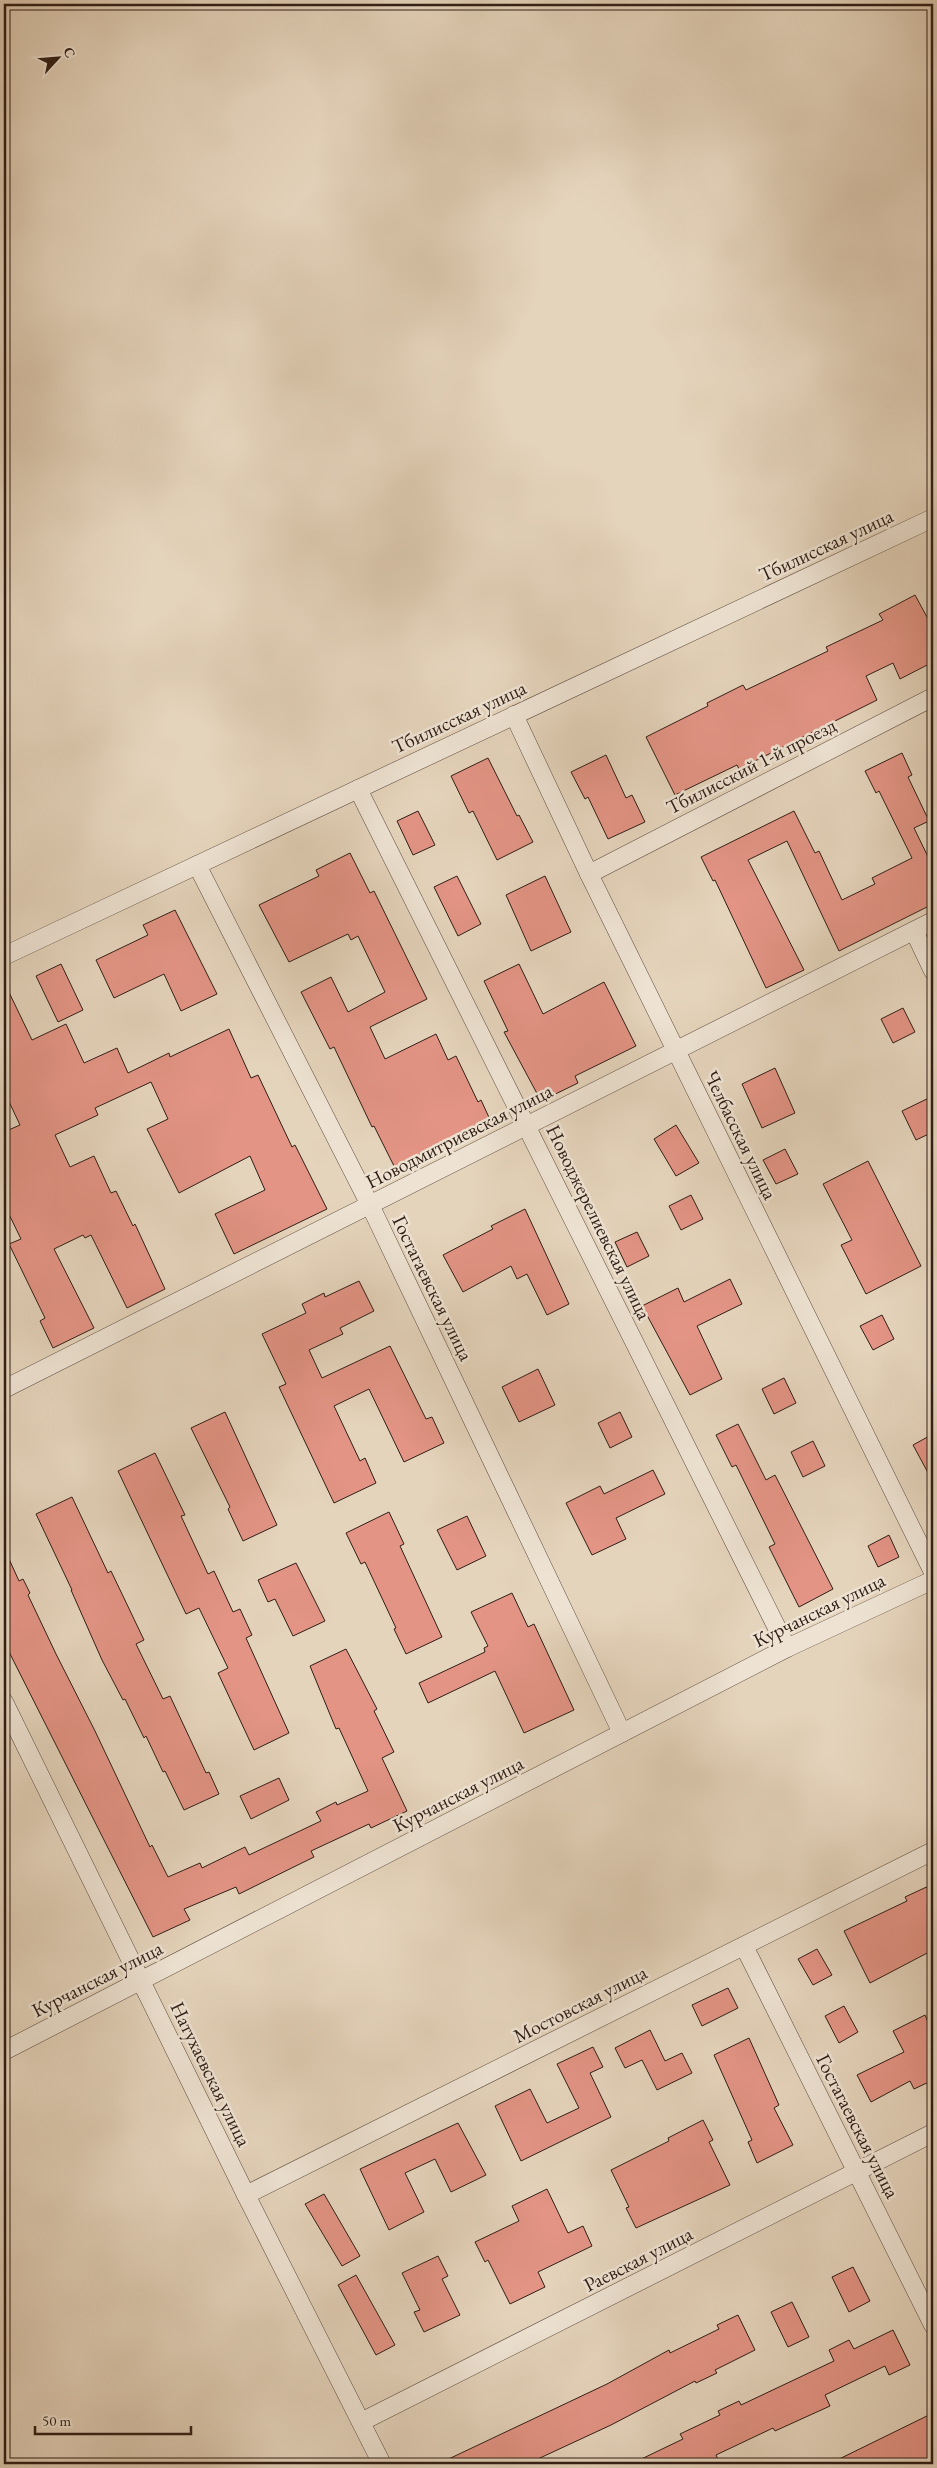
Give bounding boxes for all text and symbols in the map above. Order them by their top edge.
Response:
north arrow [32,32,82,82]
text: С [59,44,80,61]
street label: Тбилисская улица [755,502,897,588]
street label: Тбилисская улица [388,674,530,760]
street label: Тбилисский 1-й проезд [662,712,840,820]
street label: Челбасская улица [699,1066,783,1204]
street label: Новодмитриевская улица [361,1078,557,1194]
street label: Новоджерелиевская улица [540,1120,658,1324]
street label: Гостагаевская улица [387,1211,480,1365]
street label: Курчанская улица [749,1567,889,1653]
street label: Курчанская улица [388,1750,528,1838]
street label: Курчанская улица [27,1935,167,2023]
street label: Мостовская улица [509,1959,651,2049]
street label: Натухаевская улица [165,1997,257,2151]
street label: Гостагаевская улица [810,2049,906,2203]
street label: Раевская улица [579,2220,697,2298]
scale bar [35,2403,191,2435]
text: 50 m [42,2411,71,2430]

